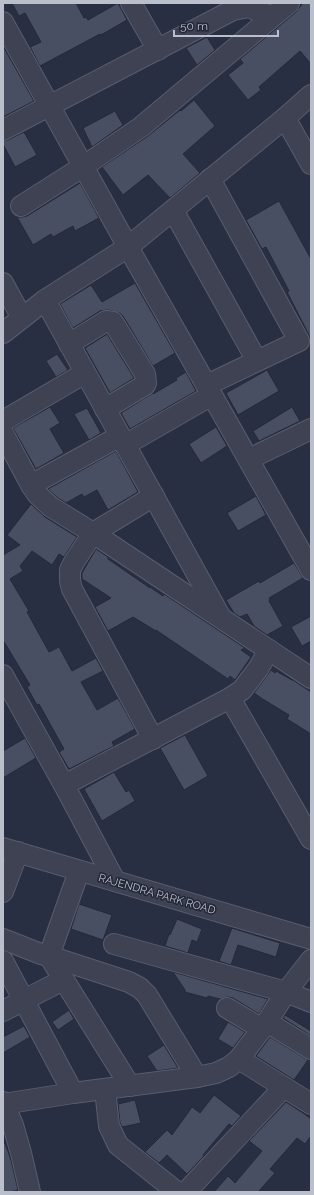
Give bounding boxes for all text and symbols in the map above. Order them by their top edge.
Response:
scale bar [174,12,278,38]
text: 50 m [180,19,208,33]
street label: RAJENDRA PARK ROAD [97,871,217,917]

